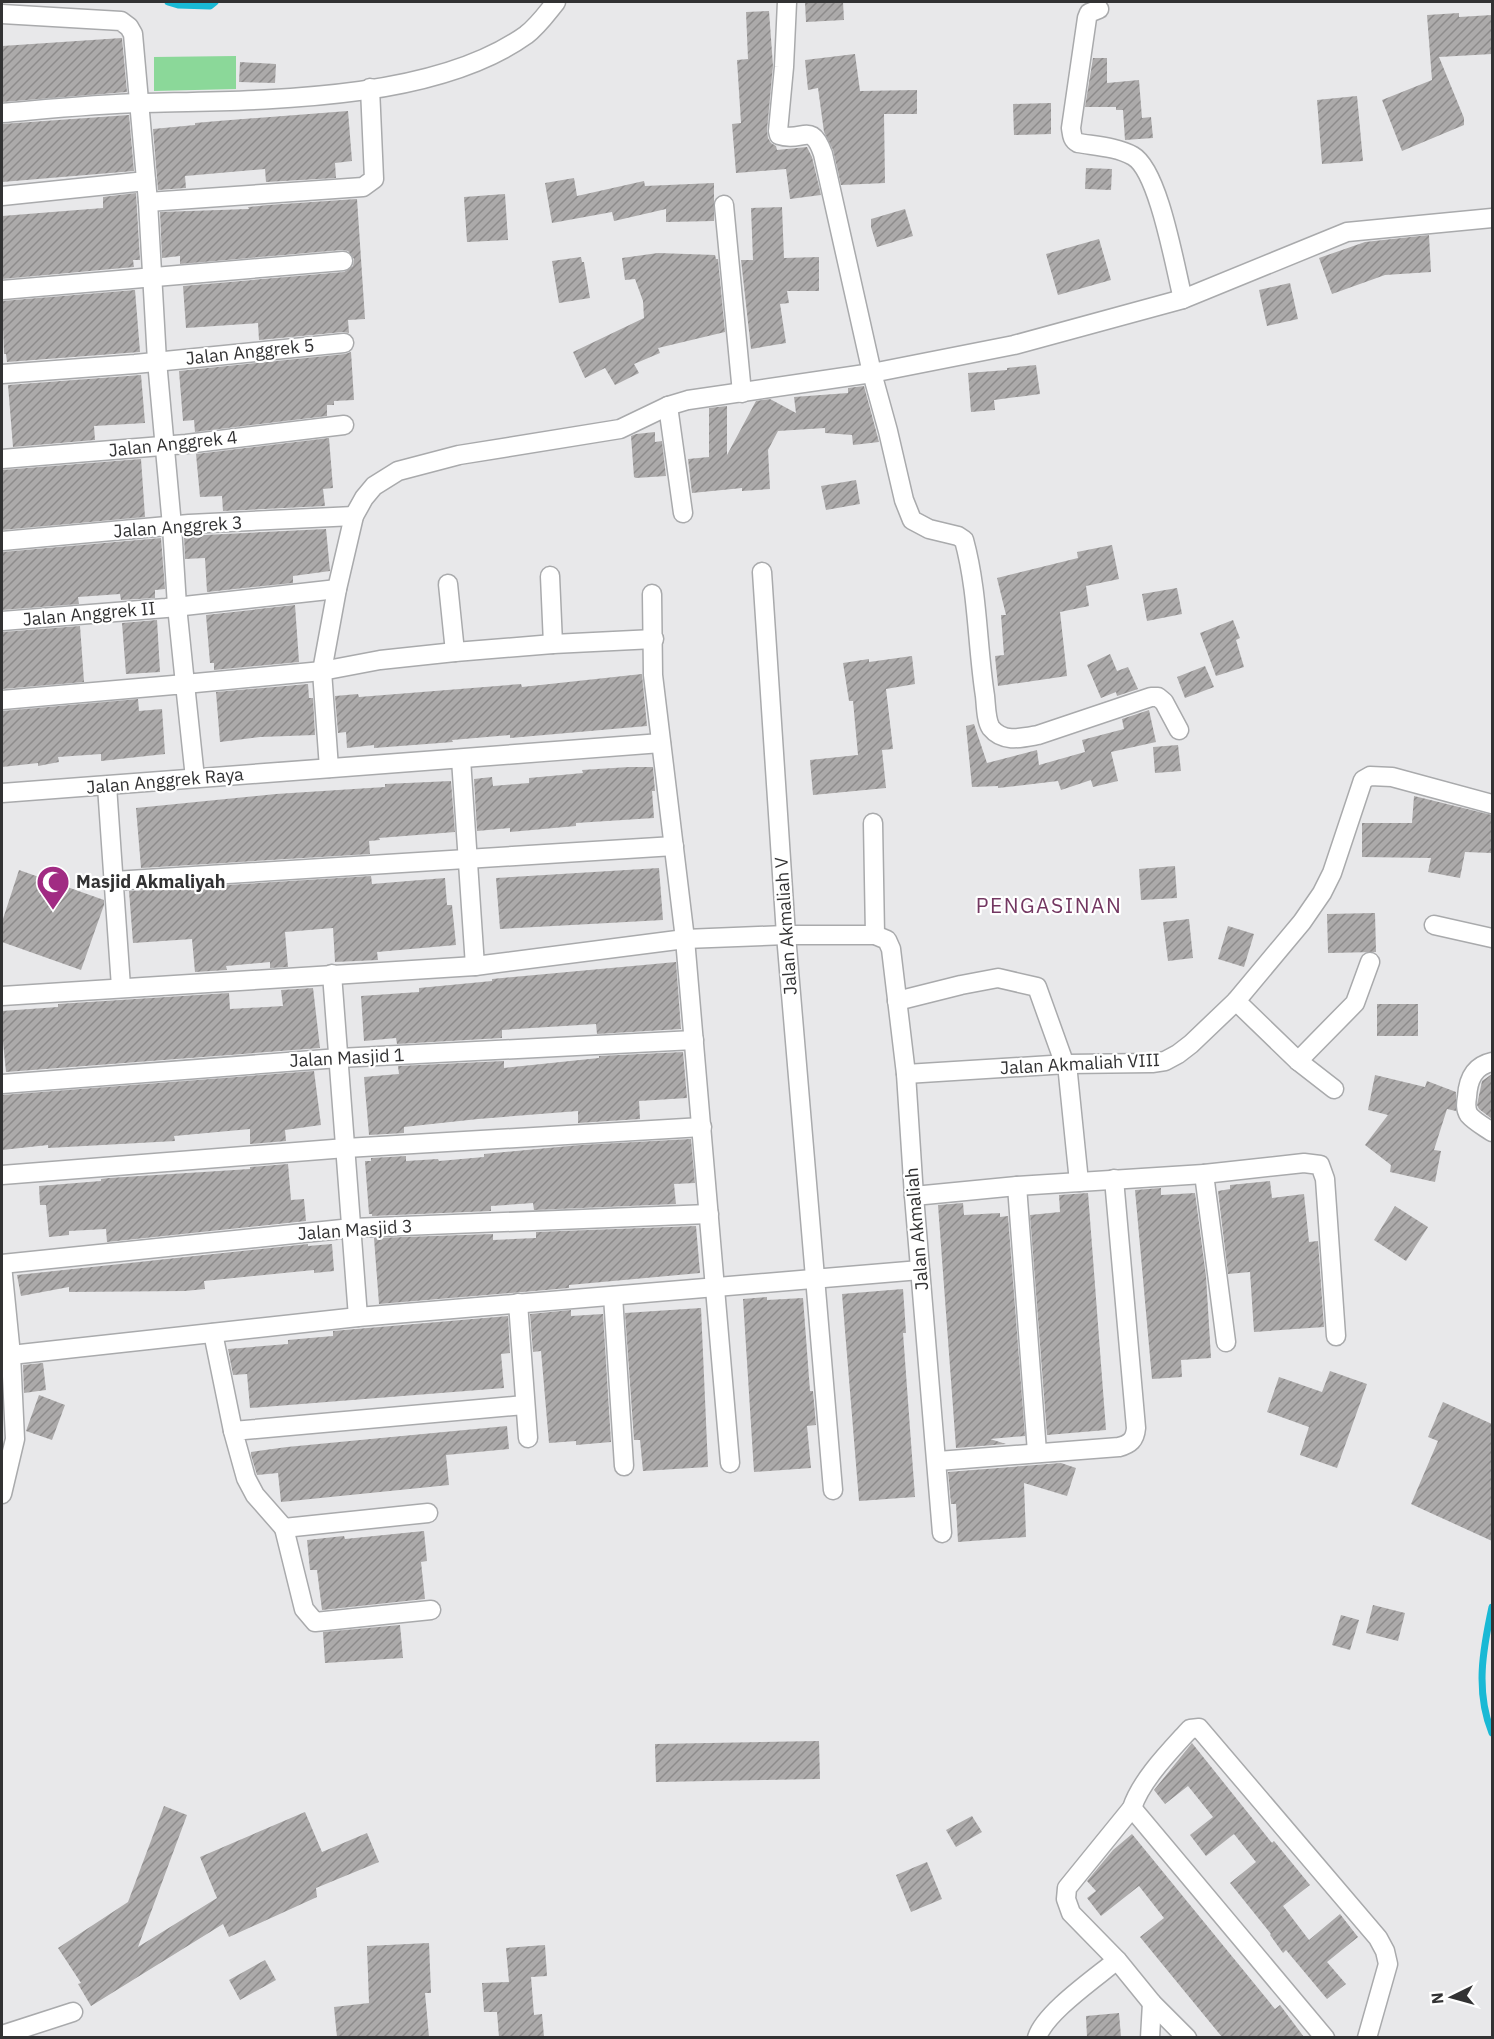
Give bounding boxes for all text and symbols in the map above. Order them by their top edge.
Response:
street label: Jalan Anggrek 5 [184,333,316,370]
street label: Jalan Anggrek 4 [107,425,239,462]
street label: Jalan Anggrek 3 [113,511,243,542]
street label: Jalan Anggrek II [22,596,156,631]
street label: Jalan Anggrek Raya [85,762,245,799]
street label: Jalan Akmaliah V [769,856,802,996]
mosque icon: Masjid Akmaliyah [35,864,71,911]
place label: Masjid Akmaliyah [76,870,226,893]
district label: PENGASINAN [976,891,1122,919]
street label: Jalan Masjid 1 [289,1043,405,1072]
street label: Jalan Akmaliah VIII [999,1048,1161,1079]
street label: Jalan Akmaliah [900,1167,933,1291]
street label: Jalan Masjid 3 [297,1214,413,1245]
north arrow [1422,1967,1482,2027]
text: N [1427,1992,1448,2005]

